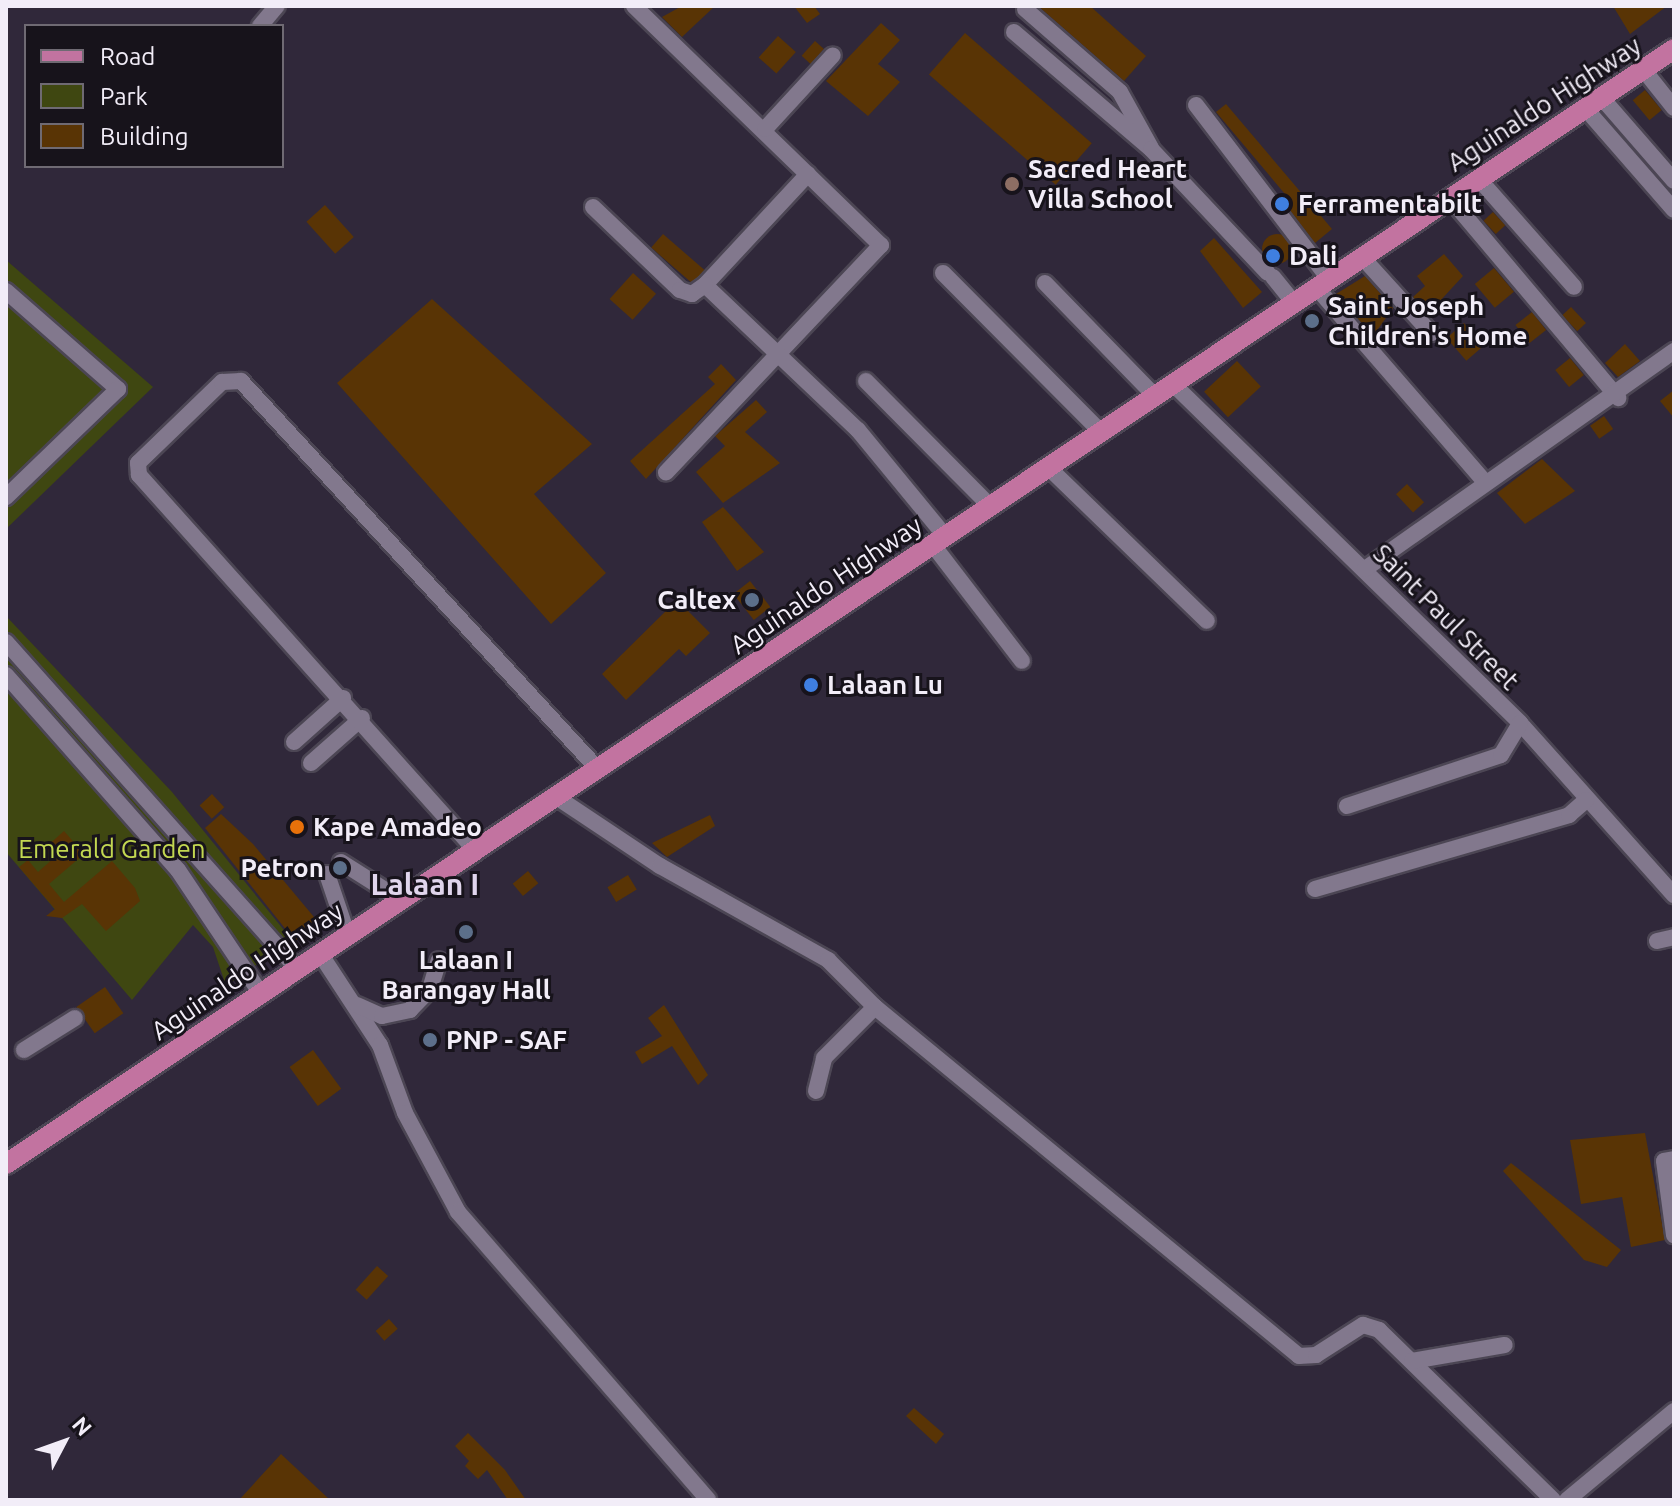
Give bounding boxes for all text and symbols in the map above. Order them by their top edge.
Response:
legend [24,24,284,168]
street label: Aguinaldo Highway [1441,30,1647,178]
text: Road [100,43,155,70]
text: Park [100,83,148,110]
text: Building [100,123,188,150]
place label: Sacred Heart Villa School [1028,153,1187,214]
marker: Sacred Heart Villa School [1003,175,1021,193]
place label: Ferramentabilt [1298,188,1482,220]
marker: Ferramentabilt [1273,195,1291,213]
place label: Dali [1289,240,1337,272]
marker: Dali [1264,247,1282,265]
place label: Saint Joseph Children's Home [1328,290,1527,352]
marker: Saint Joseph Children's Home [1303,312,1321,330]
street label: Aguinaldo Highway [724,509,928,661]
street label: Saint Paul Street [1367,538,1525,696]
place label: Caltex [657,584,736,616]
marker: Caltex [743,591,761,609]
place label: Lalaan Lu [827,669,943,701]
marker: Lalaan Lu [802,676,820,694]
place label: Kape Amadeo [313,811,482,843]
marker: Kape Amadeo [288,818,306,836]
park label: Emerald Garden [18,833,206,865]
place label: Petron [240,852,324,884]
marker: Petron [331,859,349,877]
district label: Lalaan I [371,866,479,902]
street label: Aguinaldo Highway [145,895,349,1047]
marker: Lalaan I Barangay Hall [457,923,475,941]
place label: Lalaan I Barangay Hall [381,944,551,1006]
place label: PNP - SAF [446,1024,567,1056]
marker: PNP - SAF [421,1031,439,1049]
north arrow [24,1402,104,1482]
text: N [68,1412,97,1440]

